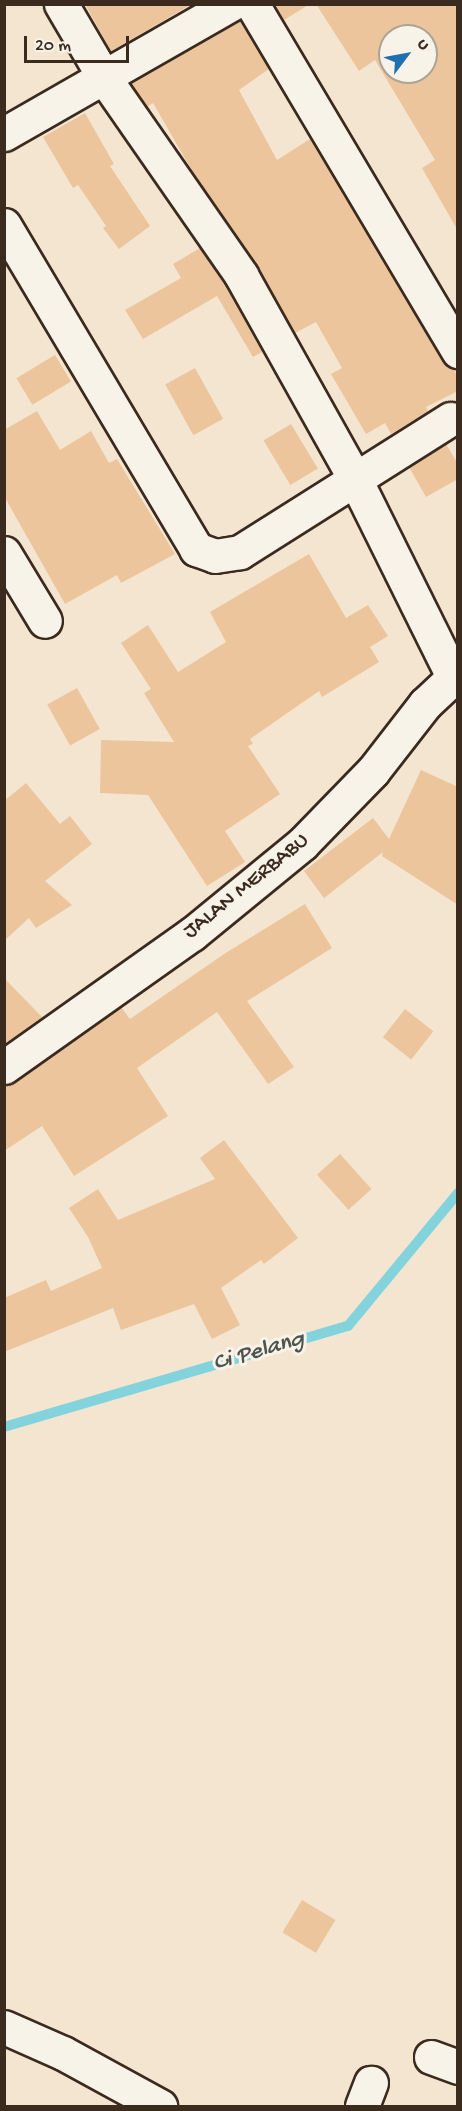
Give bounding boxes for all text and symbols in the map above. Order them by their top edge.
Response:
scale bar [27,24,132,62]
north arrow [378,24,438,84]
text: 20 m [35,36,71,57]
text: U [411,36,432,54]
street label: JALAN MERBABU [179,828,315,946]
water label: Ci Pelang [210,1325,308,1379]

